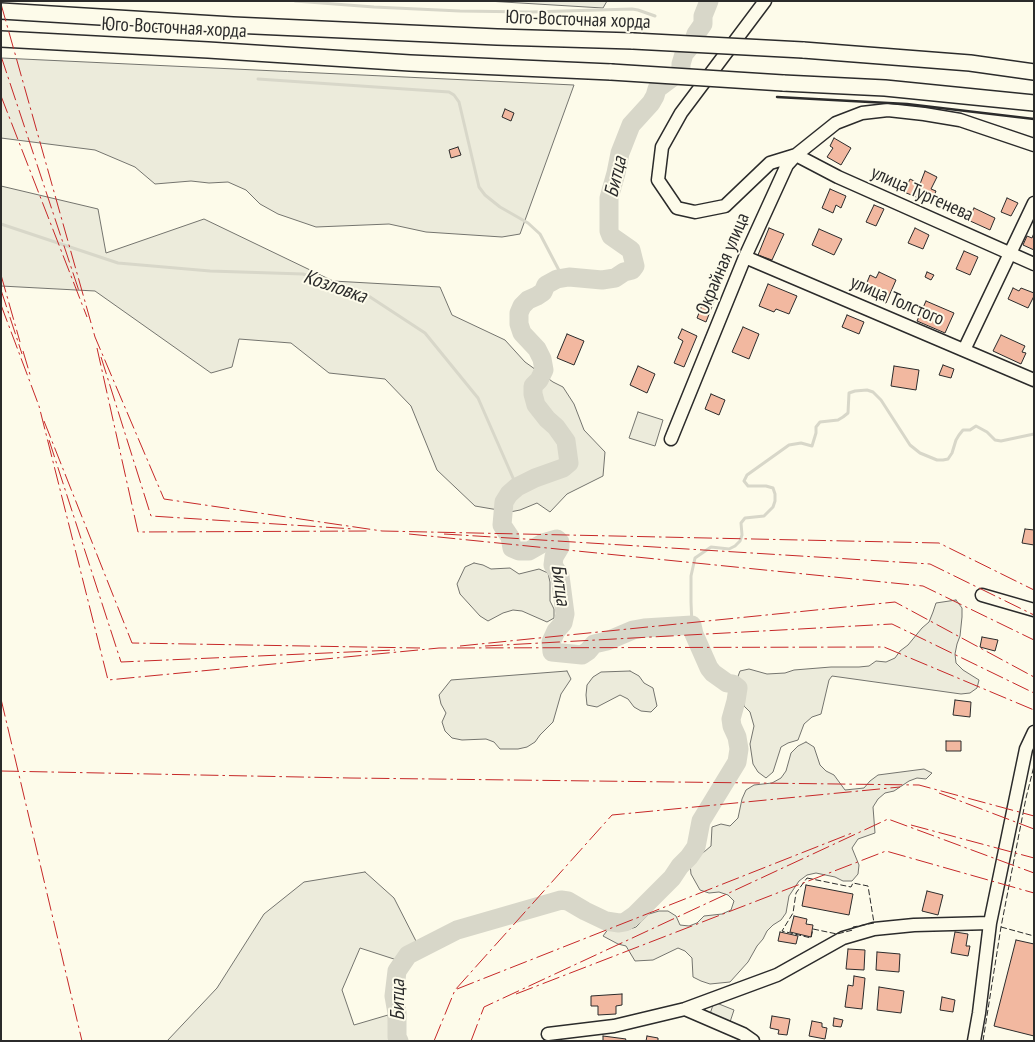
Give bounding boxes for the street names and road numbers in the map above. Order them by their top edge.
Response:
street label: Юго-Восточная хорда [505,6,651,34]
street label: Юго-Восточная хорда [101,13,247,43]
street label: улица Тургенева [867,161,977,227]
street label: Окрайная улица [691,210,755,318]
street label: улица Толстого [847,271,947,331]

